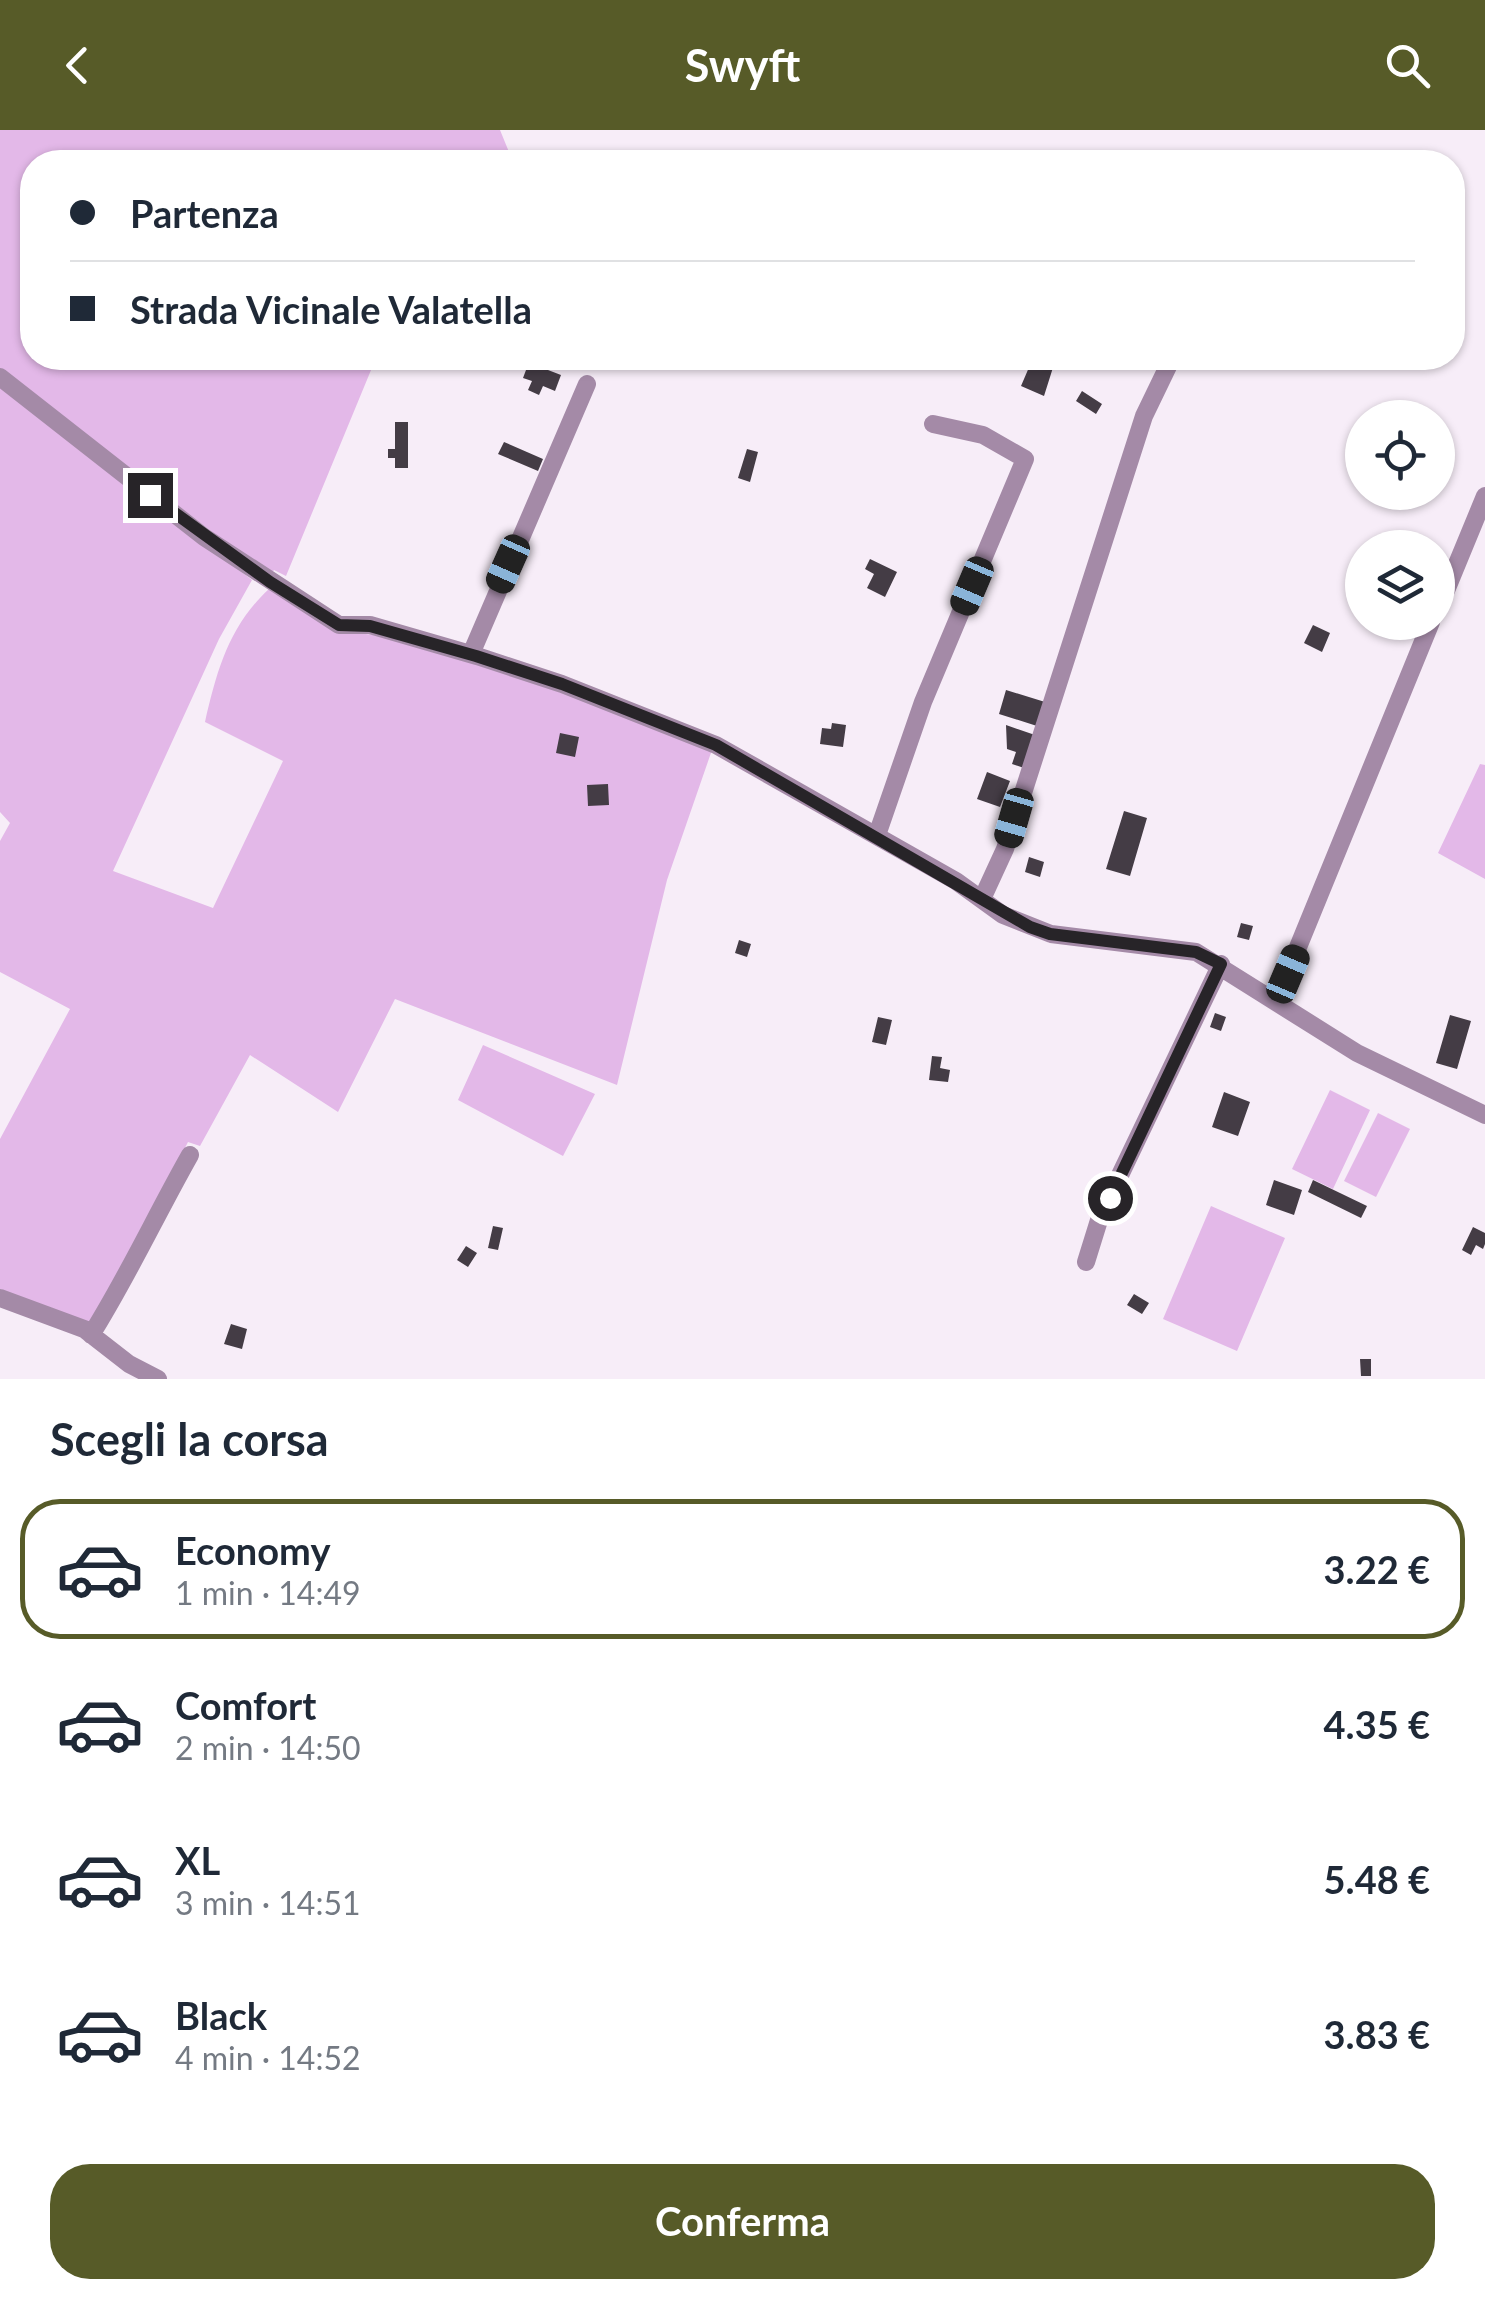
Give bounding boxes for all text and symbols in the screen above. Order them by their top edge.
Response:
icon: back [50,38,105,93]
text: Swyft [685,38,800,92]
icon: search [1380,38,1435,93]
text: Partenza [130,190,279,236]
text: Strada Vicinale Valatella [130,286,532,332]
map controls [1345,400,1455,640]
button: locate [1345,400,1455,510]
route end [128,473,173,518]
car [482,530,534,598]
button: layers [1345,530,1455,640]
car [946,553,998,619]
car [991,785,1037,851]
car [1262,941,1314,1007]
route start [1088,1176,1133,1221]
text: Scegli la corsa [50,1412,329,1466]
icon: car [55,1524,145,1614]
text: Economy [175,1527,330,1573]
text: 3.22 € [1324,1546,1430,1592]
text: 1 min · 14:49 [175,1573,361,1612]
icon: car [55,1679,145,1769]
text: Comfort [175,1682,316,1728]
text: 4.35 € [1324,1701,1430,1747]
text: 2 min · 14:50 [175,1728,361,1767]
icon: car [55,1834,145,1924]
text: XL [175,1837,220,1883]
text: 5.48 € [1324,1856,1430,1902]
text: 3 min · 14:51 [175,1883,361,1922]
icon: car [55,1989,145,2079]
text: Black [175,1992,267,2038]
text: 3.83 € [1324,2011,1430,2057]
text: 4 min · 14:52 [175,2038,361,2077]
button: Conferma [50,2164,1435,2279]

